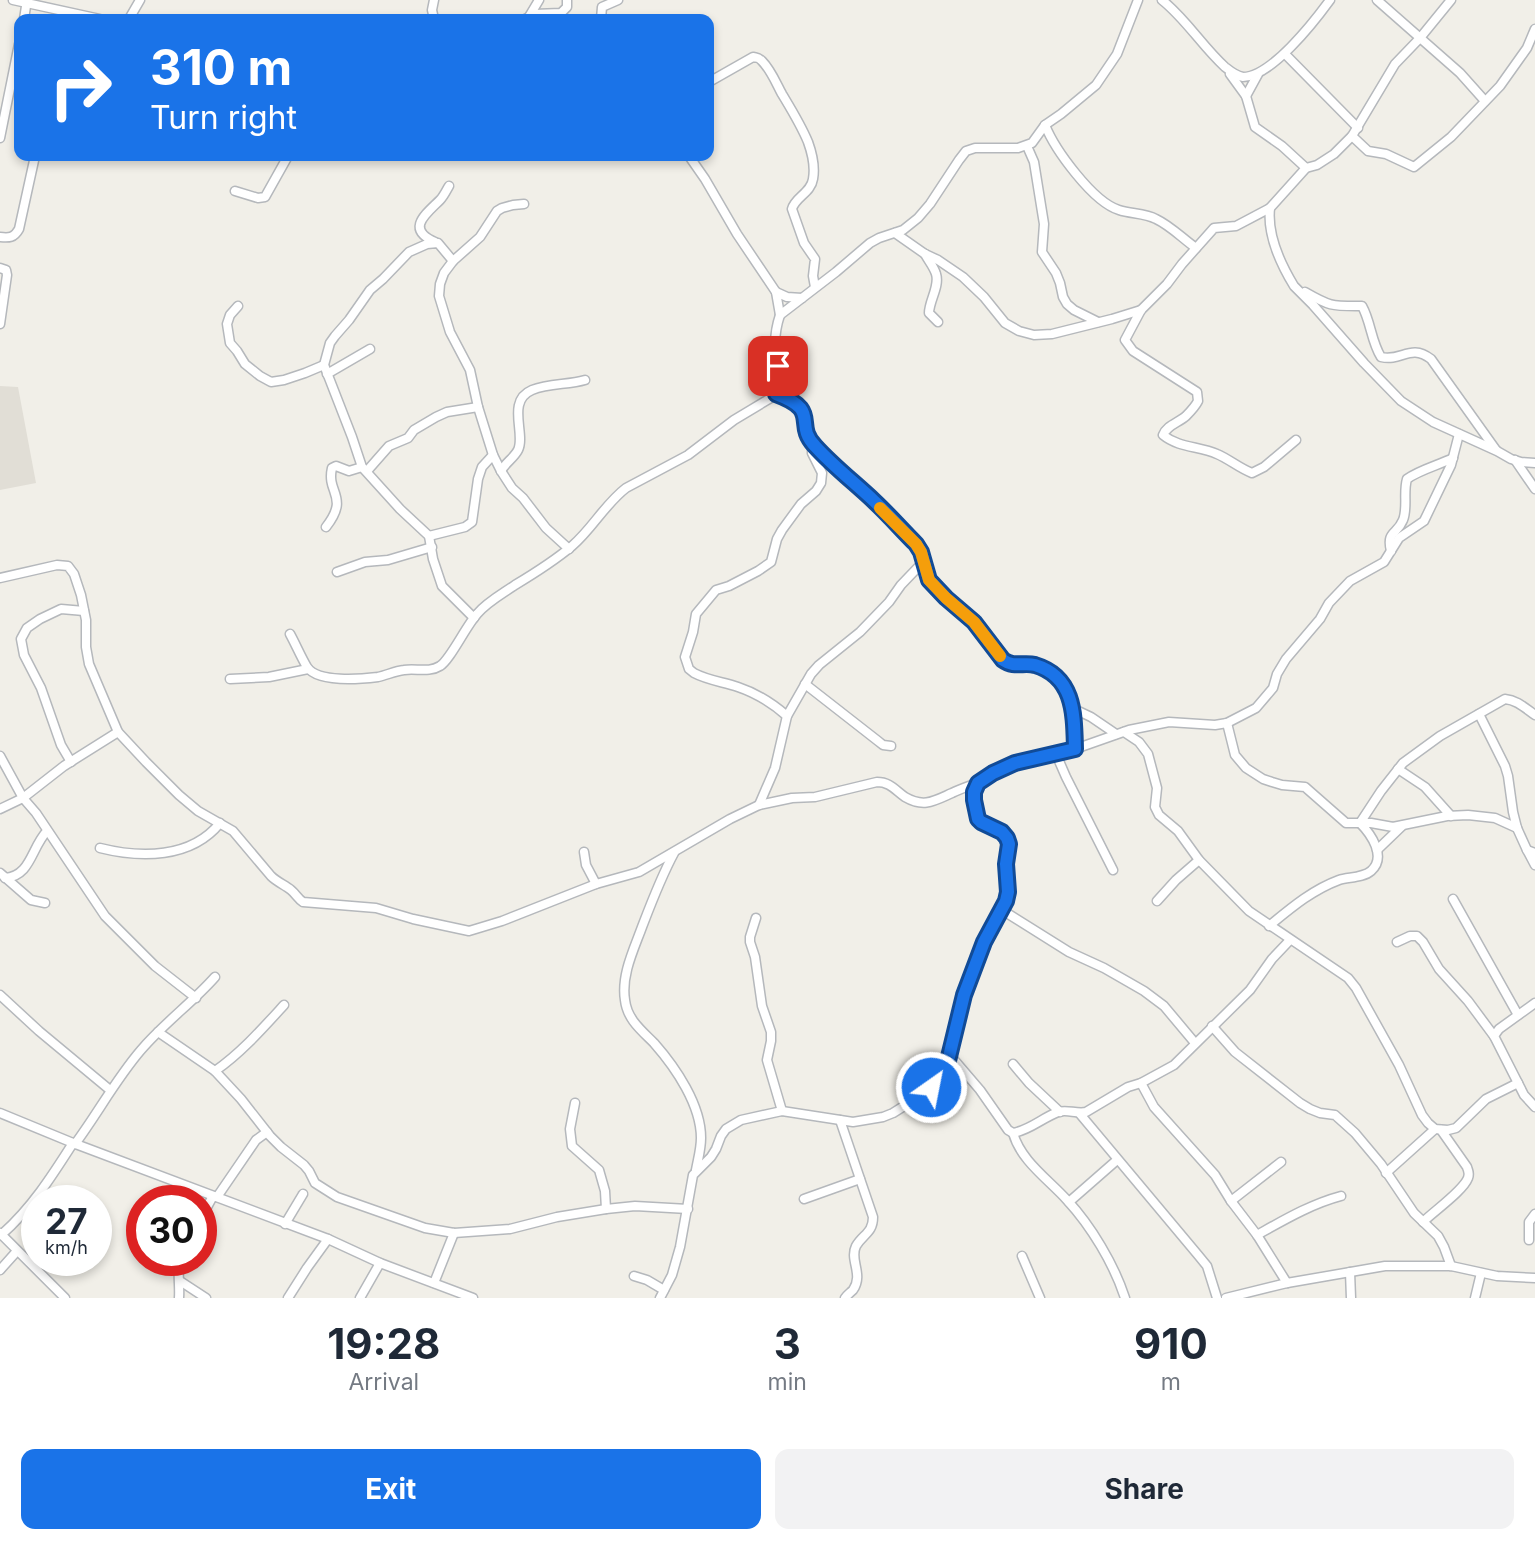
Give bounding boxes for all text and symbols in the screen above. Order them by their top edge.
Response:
text: 310 m [150,38,292,97]
icon: right [35,42,126,133]
text: Turn right [150,98,297,137]
pin [748,336,808,396]
icon: arrive [759,347,797,385]
position arrow [894,1050,968,1124]
speed limit sign: 30 [126,1185,217,1276]
text: 27 [45,1200,88,1242]
text: km/h [45,1237,88,1258]
text: 19:28 [327,1318,440,1369]
text: 3 [774,1318,801,1369]
text: 910 [1134,1318,1208,1369]
text: Arrival [348,1368,419,1396]
text: min [768,1368,807,1396]
text: m [1161,1368,1181,1396]
button: Exit [21,1449,761,1529]
button: Share [775,1449,1514,1529]

